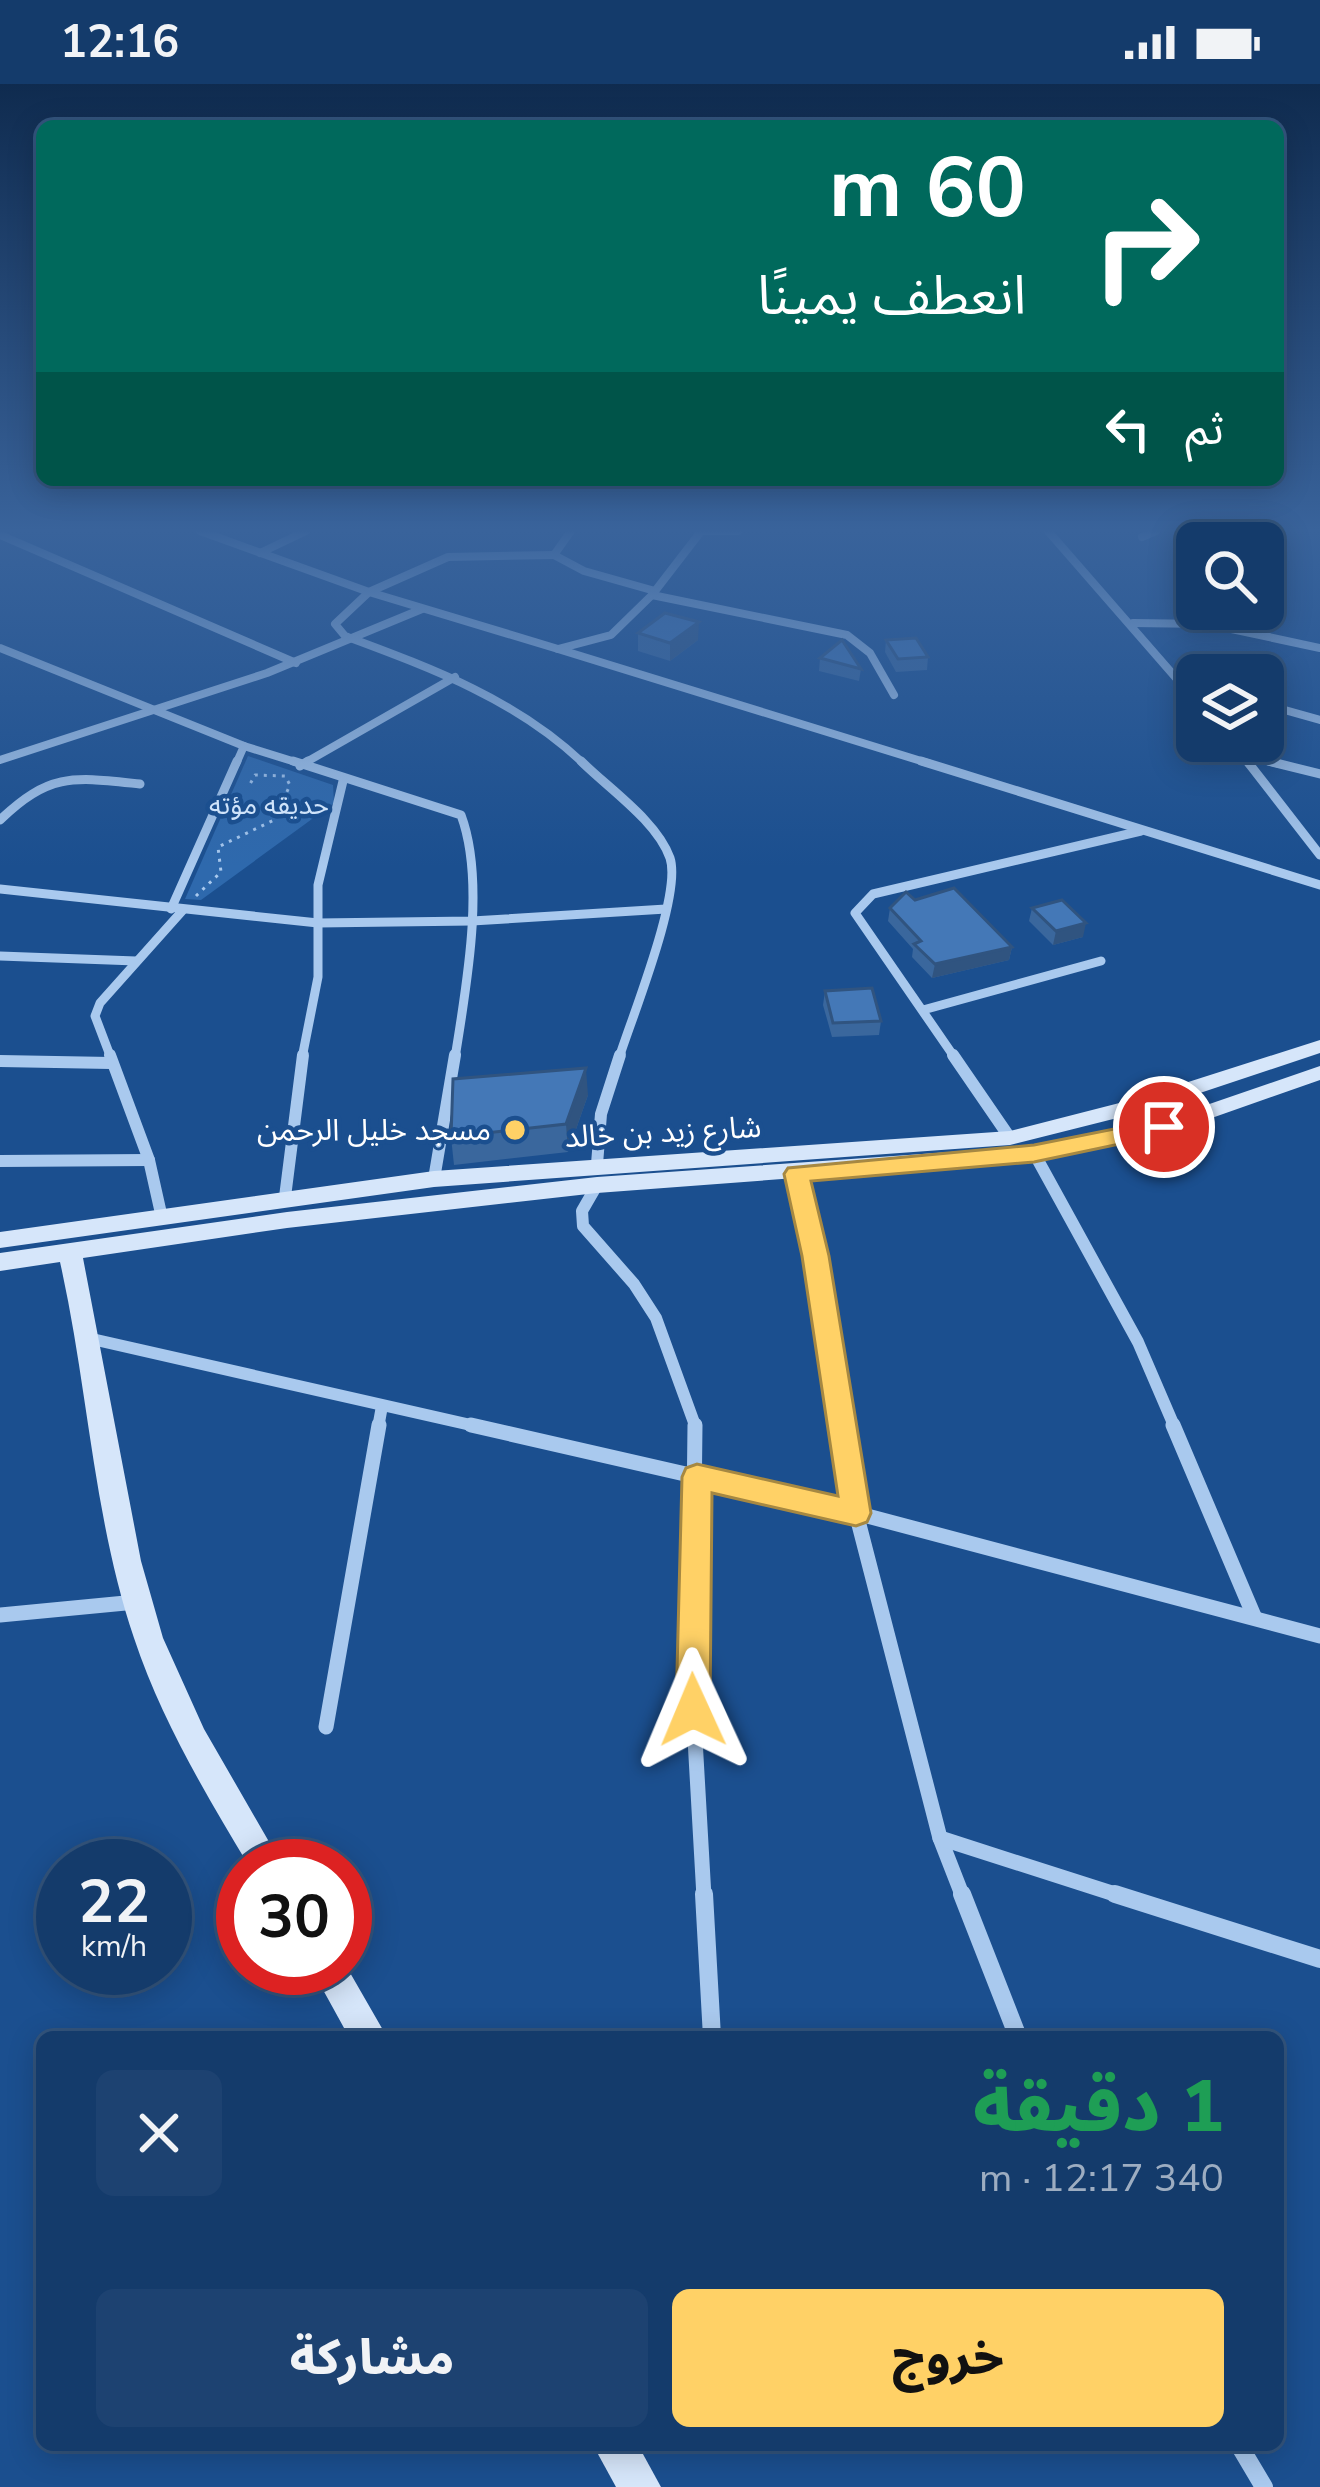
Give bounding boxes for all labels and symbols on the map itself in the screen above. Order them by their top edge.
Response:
park label: حديقه مؤته [209,787,329,824]
pin [1113,1076,1215,1178]
street label: شارع زيد بن خالد [564,1107,762,1159]
place label: مسجد خليل الرحمن [257,1110,491,1151]
marker: مسجد خليل الرحمن [502,1117,528,1143]
position arrow [630,1647,756,1773]
speed limit sign: 30 [216,1839,372,1995]

